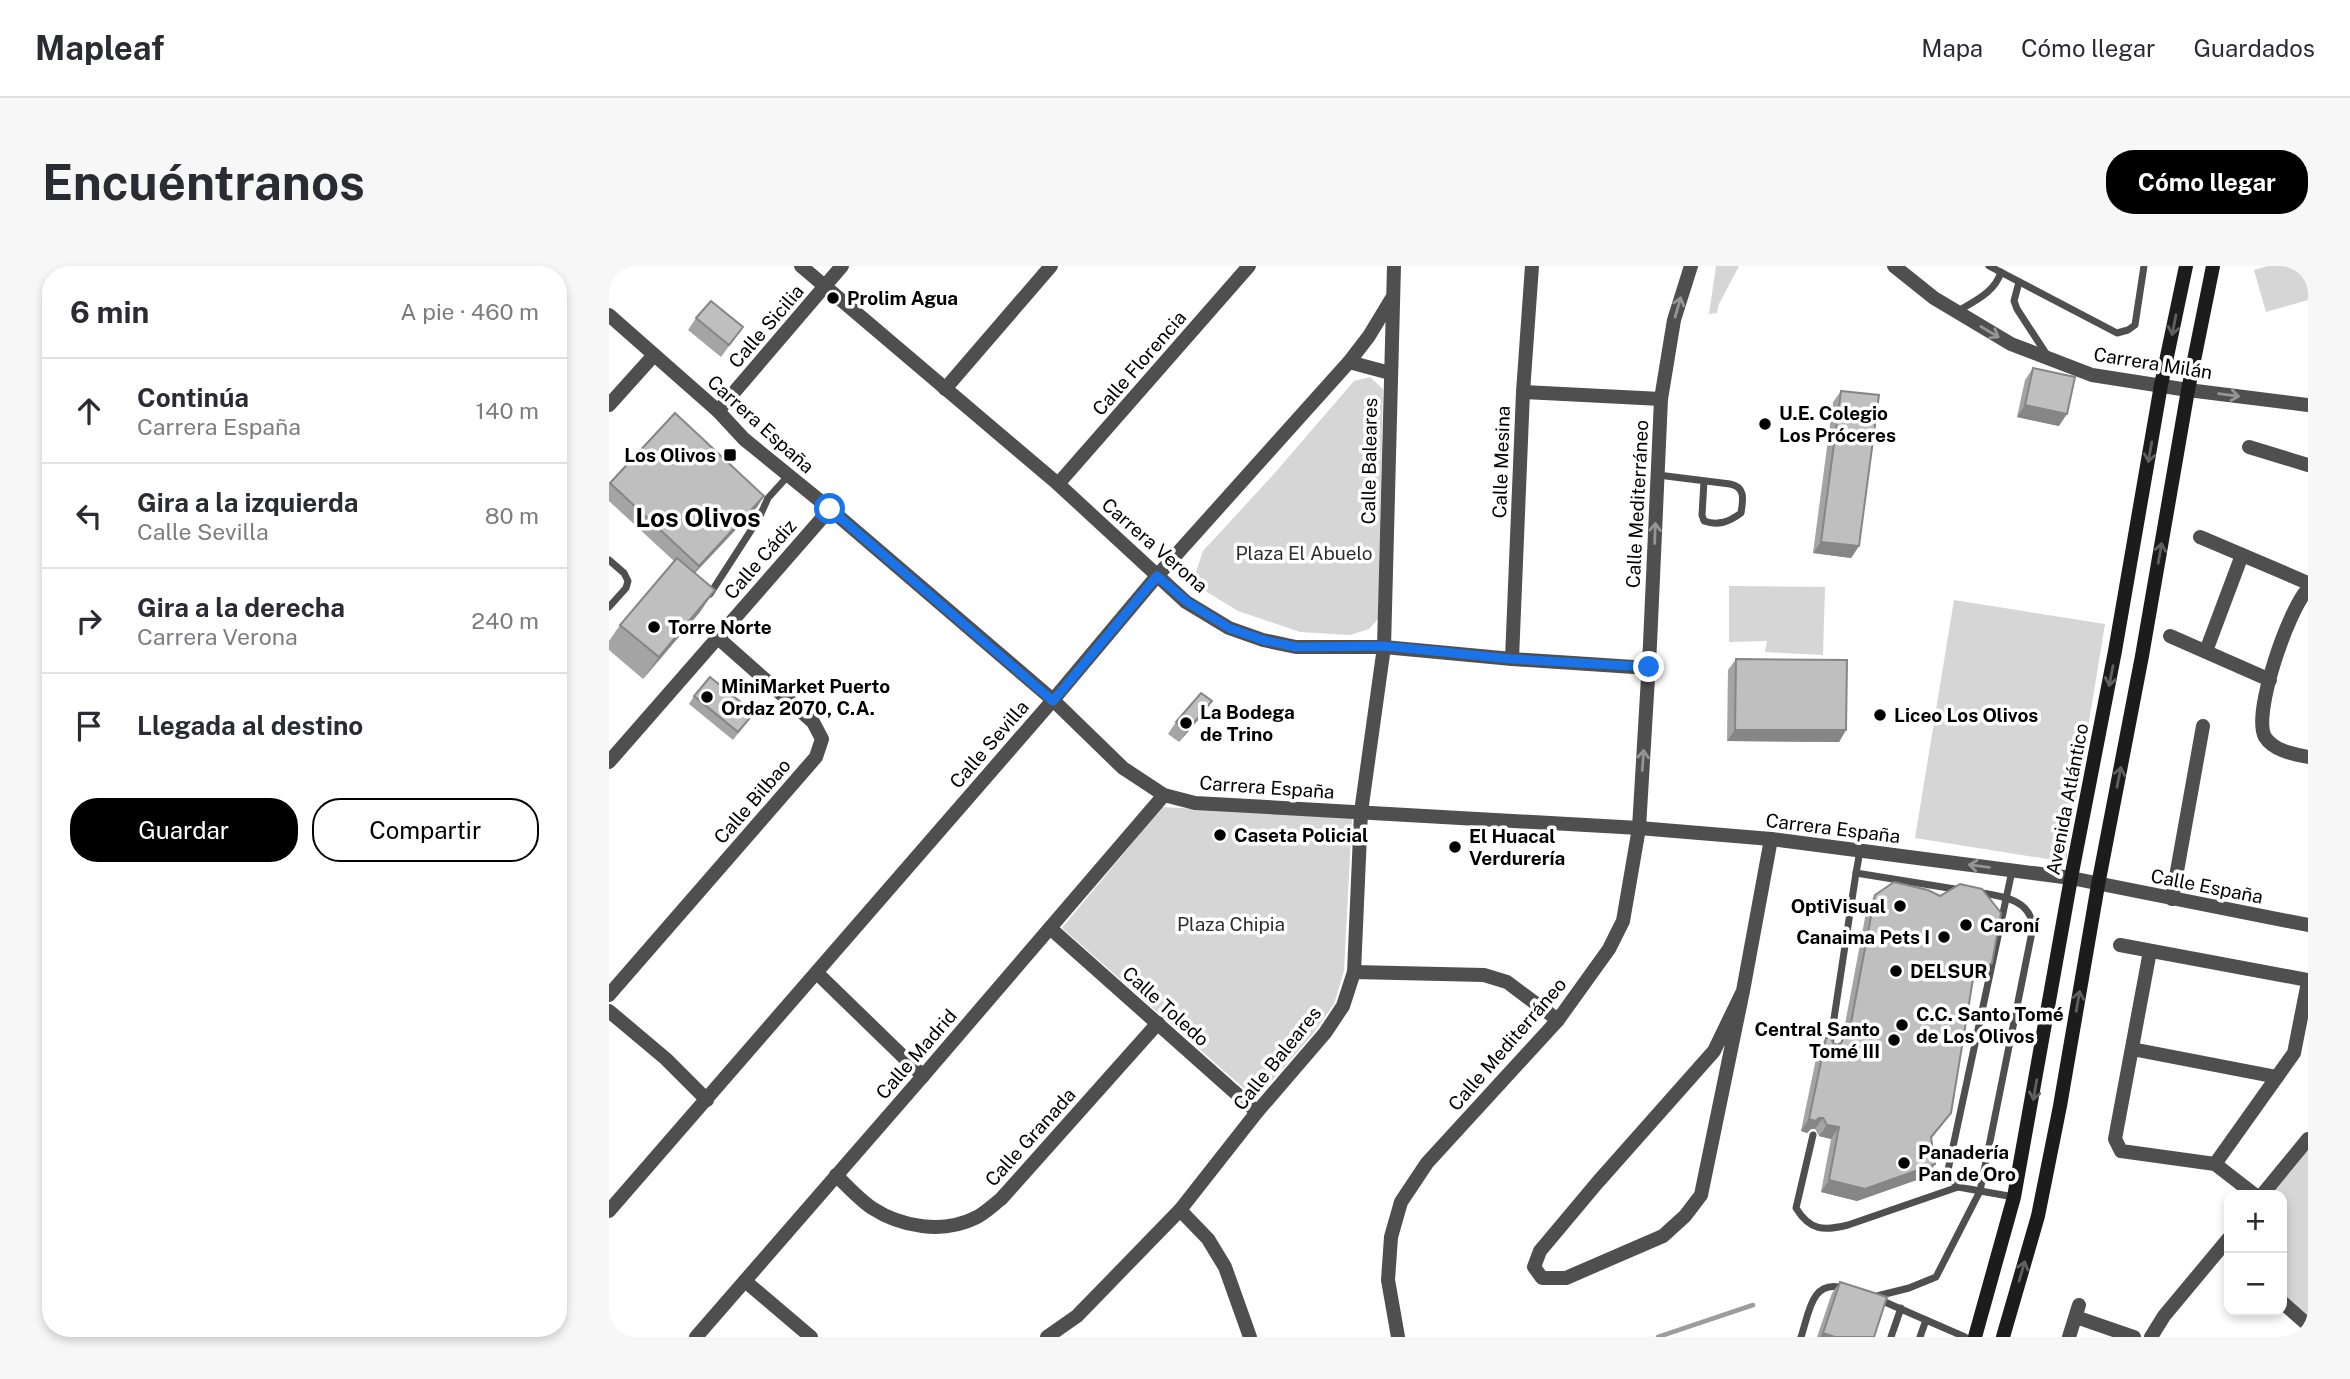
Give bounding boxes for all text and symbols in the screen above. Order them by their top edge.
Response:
text: Mapleaf [35,29,164,67]
text: Mapa [1921,34,1983,62]
text: Cómo llegar [2021,34,2155,62]
text: Guardados [2193,34,2315,62]
button: Cómo llegar [2106,150,2308,214]
text: Encuéntranos [42,153,365,211]
street label: Calle Sicilia [724,280,808,372]
place label: Prolim Agua [847,287,958,309]
marker: Prolim Agua [825,290,841,306]
text: 6 min [70,294,149,330]
one-way arrow [1672,296,1685,318]
text: A pie · 460 m [400,298,539,325]
street label: Calle Florencia [1088,306,1190,420]
one-way arrow [2166,313,2180,336]
one-way arrow [1980,325,2000,339]
street label: Carrera Milán [2092,343,2214,383]
street label: Carrera España [703,370,819,478]
text: Continúa [137,382,249,413]
one-way arrow [2217,389,2240,402]
icon: ahead [70,392,108,430]
text: 140 m [476,397,539,424]
street label: Calle Baleares [1357,397,1381,525]
place label: U.E. Colegio Los Próceres [1779,402,1896,446]
street label: Calle Mesina [1488,405,1514,519]
text: Carrera España [137,413,301,440]
marker: U.E. Colegio Los Próceres [1757,416,1773,432]
street label: Calle Mediterráneo [1622,419,1652,589]
one-way arrow [2143,440,2156,463]
place label: Los Olivos [624,444,716,466]
marker: Los Olivos [722,447,738,463]
text: Gira a la izquierda [137,487,359,518]
route start [814,493,845,524]
street label: Carrera Verona [1098,493,1212,597]
icon: left [70,497,108,535]
text: 80 m [485,502,539,529]
district label: Los Olivos [635,502,761,533]
street label: Calle Cádiz [719,515,801,603]
text: Calle Sevilla [137,518,269,545]
one-way arrow [1649,521,1662,544]
park label: Plaza El Abuelo [1235,542,1373,564]
one-way arrow [2154,542,2167,565]
text: Gira a la derecha [137,592,345,623]
icon: right [70,602,108,640]
text: 240 m [471,607,539,634]
place label: Torre Norte [668,616,772,638]
marker: Torre Norte [646,619,662,635]
text: Carrera Verona [137,623,298,650]
route end [1633,651,1664,682]
one-way arrow [2103,664,2117,687]
place label: MiniMarket Puerto Ordaz 2070, C.A. [721,675,890,719]
marker: MiniMarket Puerto Ordaz 2070, C.A. [699,689,715,705]
street label: Calle Sevilla [945,696,1033,792]
place label: La Bodega de Trino [1200,701,1295,745]
place label: Liceo Los Olivos [1894,704,2038,726]
icon: arrive [70,707,108,745]
marker: Liceo Los Olivos [1872,707,1888,723]
text: Llegada al destino [137,710,363,741]
marker: La Bodega de Trino [1178,715,1194,731]
street label: Avenida Atlántico [2041,721,2093,877]
one-way arrow [1637,749,1650,772]
street label: Calle Bilbao [709,754,795,848]
one-way arrow [2113,766,2126,789]
street label: Carrera España [1199,771,1335,803]
button: Guardar [70,798,298,862]
button: Compartir [312,798,539,862]
street label: Carrera España [1764,809,1902,847]
place label: Caseta Policial [1234,824,1368,846]
place label: El Huacal Verdurería [1469,825,1565,869]
marker: Caseta Policial [1212,827,1228,843]
marker: El Huacal Verdurería [1447,839,1463,855]
one-way arrow [1968,860,1991,873]
street label: Calle España [2149,864,2265,908]
place label: OptiVisual [1791,895,1886,917]
marker: OptiVisual [1892,898,1908,914]
park label: Plaza Chipia [1177,913,1285,935]
place label: Caroní [1980,914,2040,936]
marker: Caroní [1958,917,1974,933]
place label: Canaima Pets I [1796,926,1930,948]
marker: Canaima Pets I [1936,929,1952,945]
place label: DELSUR [1910,960,1987,982]
street label: Calle Toledo [1118,962,1214,1050]
marker: DELSUR [1888,963,1904,979]
street label: Calle Mediterráneo [1443,973,1571,1115]
one-way arrow [2072,990,2085,1013]
street label: Calle Baleares [1229,1002,1325,1114]
place label: C.C. Santo Tomé de Los Olivos [1916,1003,2064,1047]
street label: Calle Madrid [871,1005,961,1103]
marker: C.C. Santo Tomé de Los Olivos [1894,1017,1910,1033]
place label: Central Santo Tomé III [1754,1018,1880,1062]
marker: Central Santo Tomé III [1886,1032,1902,1048]
one-way arrow [2027,1078,2041,1101]
street label: Calle Granada [980,1083,1080,1191]
place label: Panadería Pan de Oro [1918,1141,2016,1185]
marker: Panadería Pan de Oro [1896,1155,1912,1171]
map controls [2224,1190,2287,1316]
button: + [2224,1190,2287,1253]
button: − [2224,1253,2287,1316]
one-way arrow [2016,1261,2029,1283]

